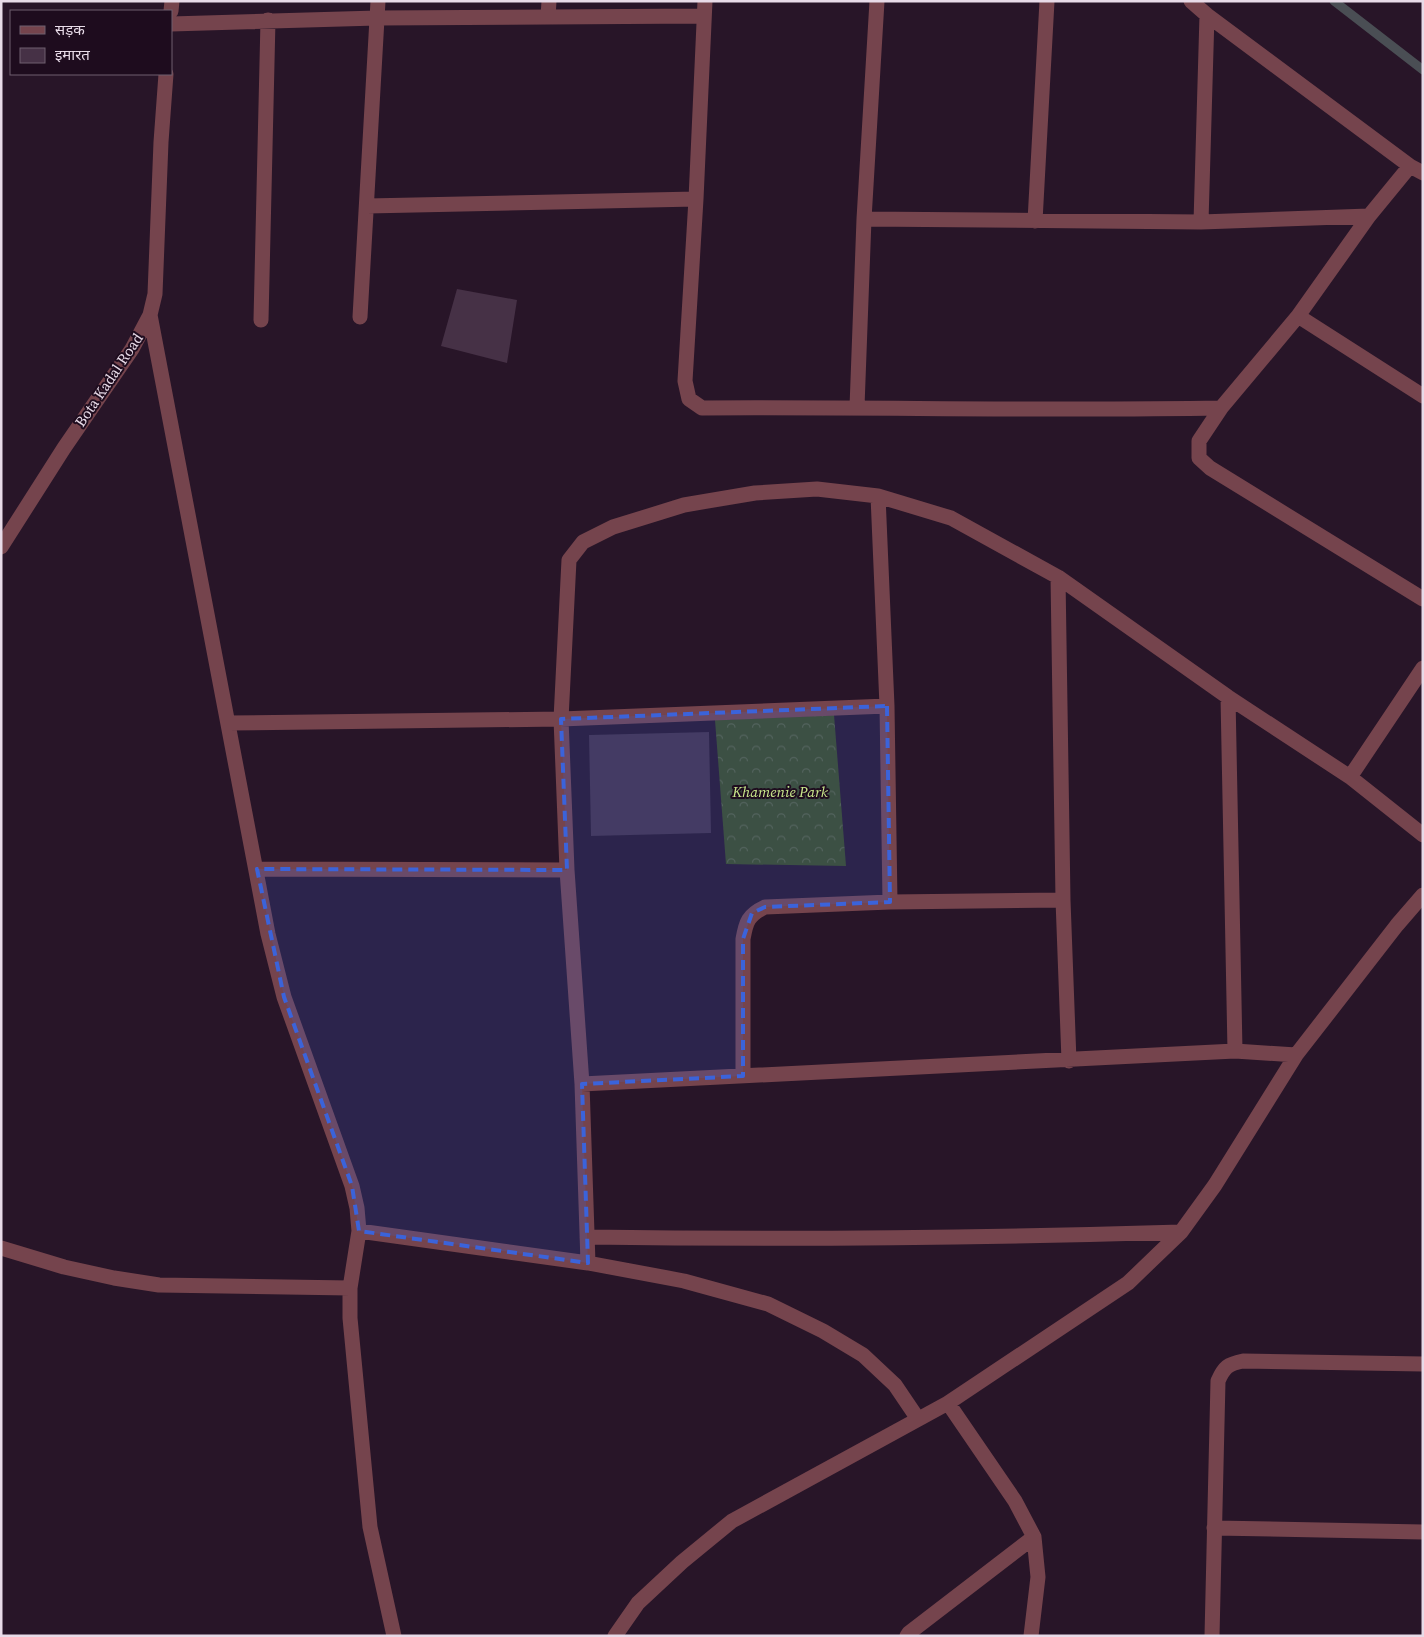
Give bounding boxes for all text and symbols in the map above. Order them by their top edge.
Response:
legend [10,10,172,75]
text: सड़क [55,19,85,40]
text: इमारत [55,44,90,65]
street label: Bota Kadal Road [69,328,148,431]
park label: Khamenie Park [731,781,829,802]

